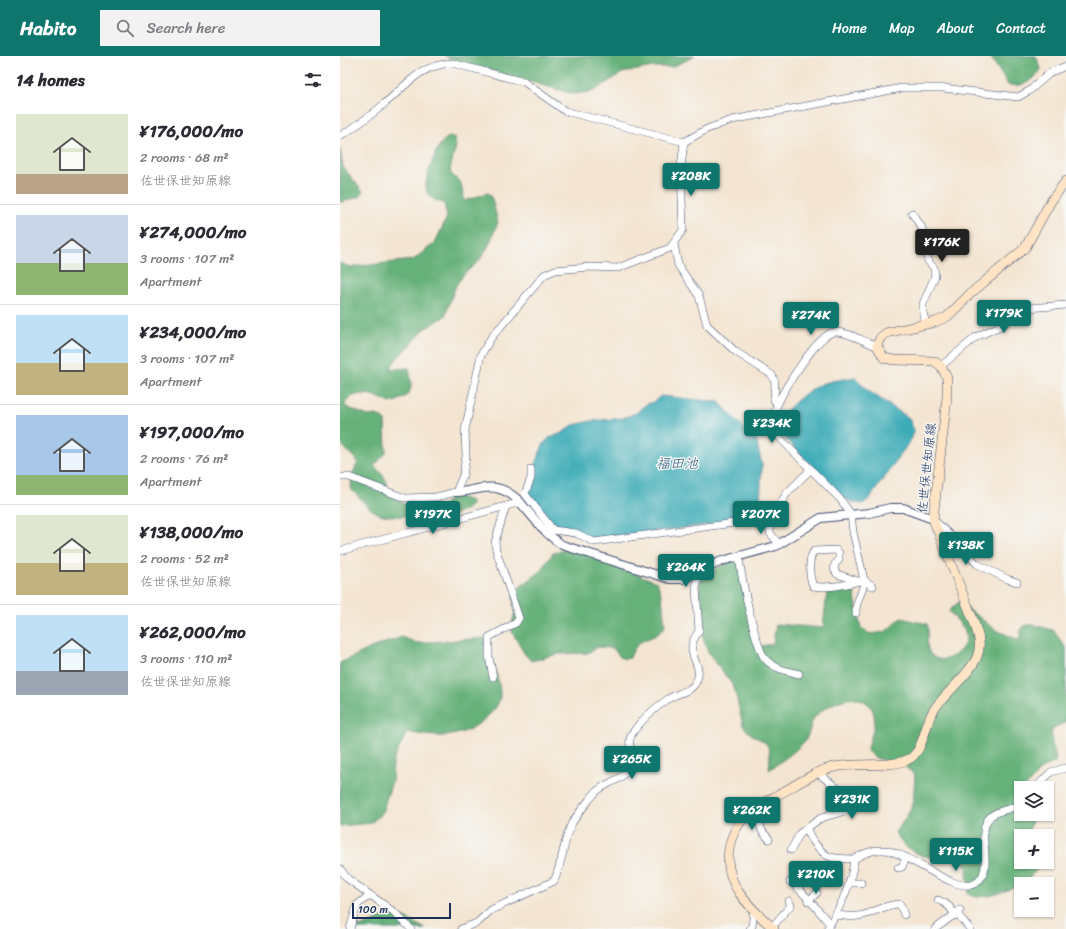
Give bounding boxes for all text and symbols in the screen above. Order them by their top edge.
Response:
search box [100,10,380,46]
text: Habito [20,12,76,45]
text: Search here [146,15,225,41]
text: Home [832,16,867,41]
text: Map [889,16,915,41]
text: About [937,16,974,41]
text: Contact [996,16,1046,41]
icon: search [114,17,136,39]
text: 14 homes [16,65,85,95]
icon: filters [302,69,324,91]
text: ¥176,000/mo [140,116,243,146]
icon: home [48,130,96,178]
text: 2 rooms · 68 m² [140,146,229,169]
pin: ¥208K [663,163,719,197]
text: ¥208K [672,164,710,187]
text: 佐世保世知原線 [140,169,231,192]
text: ¥274,000/mo [140,217,247,247]
pin: ¥176K [914,229,970,263]
text: ¥176K [924,230,960,253]
icon: home [48,231,96,279]
text: 3 rooms · 107 m² [140,247,234,270]
text: Apartment [140,270,201,293]
pin: ¥179K [976,300,1032,334]
text: ¥179K [986,301,1022,324]
pin: ¥274K [783,302,839,336]
text: ¥274K [792,303,830,326]
text: ¥234,000/mo [140,317,246,347]
icon: home [48,331,96,379]
text: 3 rooms · 107 m² [140,347,234,370]
text: Apartment [140,370,201,393]
pin: ¥234K [744,410,800,444]
text: ¥234K [753,411,791,434]
text: ¥197,000/mo [140,417,244,447]
street label: 佐世保世知原線 [910,421,943,515]
icon: home [48,431,96,479]
text: 2 rooms · 76 m² [140,447,228,470]
water label: 福田池 [656,451,699,476]
text: Apartment [140,470,201,493]
pin: ¥197K [405,501,461,535]
pin: ¥207K [733,501,789,535]
text: ¥197K [415,502,451,525]
text: ¥207K [742,502,780,525]
text: ¥138,000/mo [140,517,243,547]
icon: home [48,531,96,579]
pin: ¥138K [938,532,994,566]
text: ¥138K [948,533,984,556]
text: 2 rooms · 52 m² [140,547,229,570]
pin: ¥264K [658,554,714,588]
text: ¥264K [667,555,705,578]
text: 佐世保世知原線 [140,570,231,593]
text: ¥262,000/mo [140,617,246,647]
icon: home [48,631,96,679]
text: 3 rooms · 110 m² [140,647,232,670]
text: 佐世保世知原線 [140,670,231,693]
pin: ¥265K [604,746,660,780]
text: ¥265K [613,747,651,770]
map controls [1014,781,1054,917]
button: layers [1014,781,1054,821]
pin: ¥231K [824,786,880,820]
text: ¥231K [834,787,870,810]
pin: ¥262K [724,797,780,831]
text: ¥262K [733,798,771,821]
button: + [1014,829,1054,869]
pin: ¥115K [928,838,984,872]
text: ¥115K [939,839,973,862]
pin: ¥210K [788,861,844,895]
text: ¥210K [798,862,834,885]
button: − [1014,877,1054,917]
text: 100 m [358,900,388,919]
scale bar [352,901,451,920]

